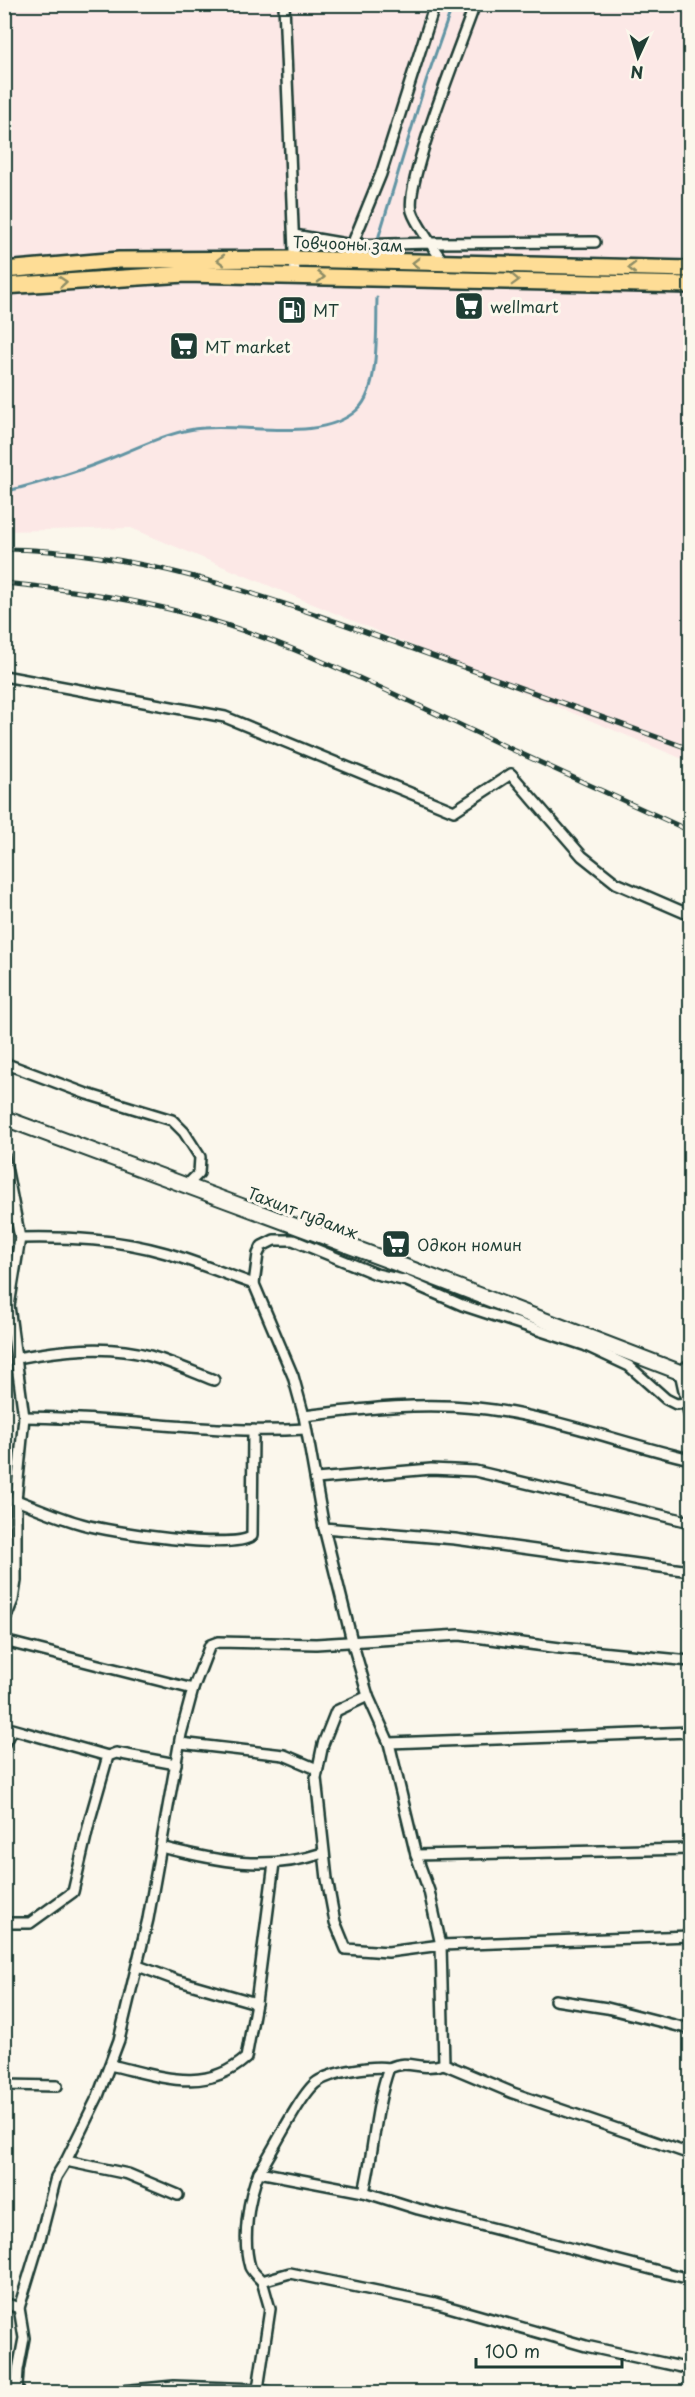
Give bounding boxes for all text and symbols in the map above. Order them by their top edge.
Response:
north arrow [608,27,668,87]
text: N [630,61,644,85]
street label: Товчооны зам [292,229,404,257]
one-way arrow [217,253,226,266]
one-way arrow [412,256,421,269]
one-way arrow [628,262,637,274]
one-way arrow [316,271,325,283]
one-way arrow [511,274,520,287]
one-way arrow [58,275,67,288]
supermarket icon: wellmart [453,290,485,322]
fuel station icon: МТ [276,294,308,326]
place label: wellmart [490,294,559,318]
place label: МТ [313,298,339,322]
supermarket icon: MT market [168,330,200,362]
place label: MT market [205,334,291,358]
street label: Тахилт гудамж [244,1180,362,1244]
supermarket icon: Одкон номин [380,1228,412,1260]
place label: Одкон номин [417,1232,522,1256]
scale bar [476,2331,622,2369]
text: 100 m [485,2337,540,2364]

